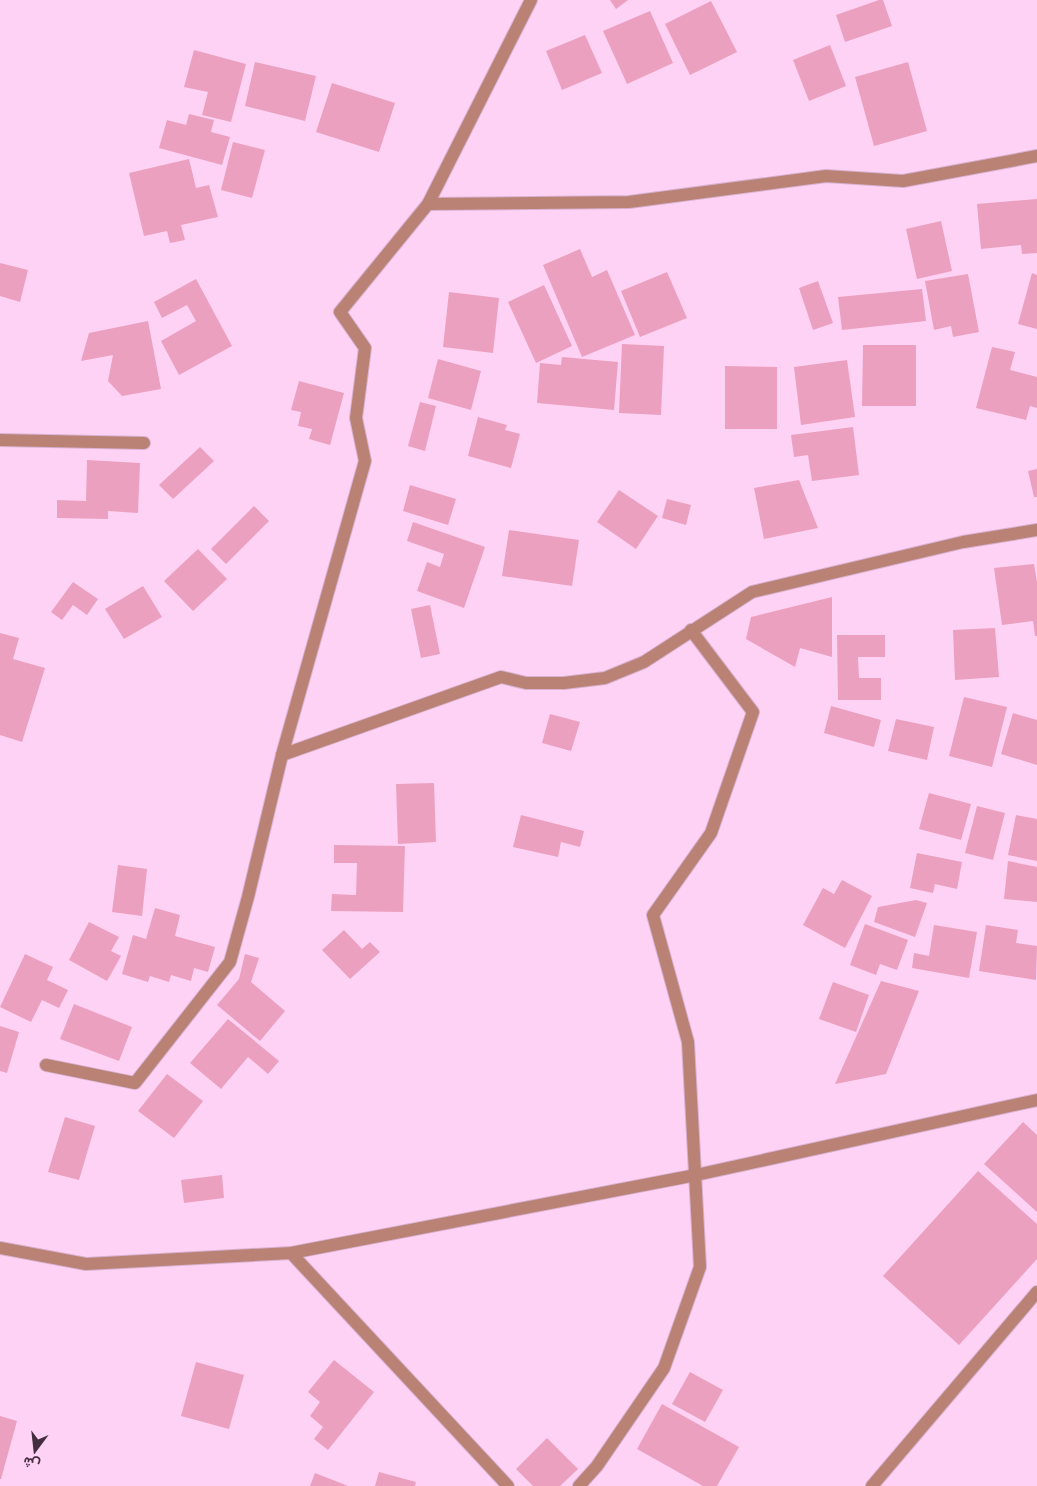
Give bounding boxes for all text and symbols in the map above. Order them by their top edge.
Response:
north arrow [10,1426,60,1476]
text: ش [21,1453,42,1473]

